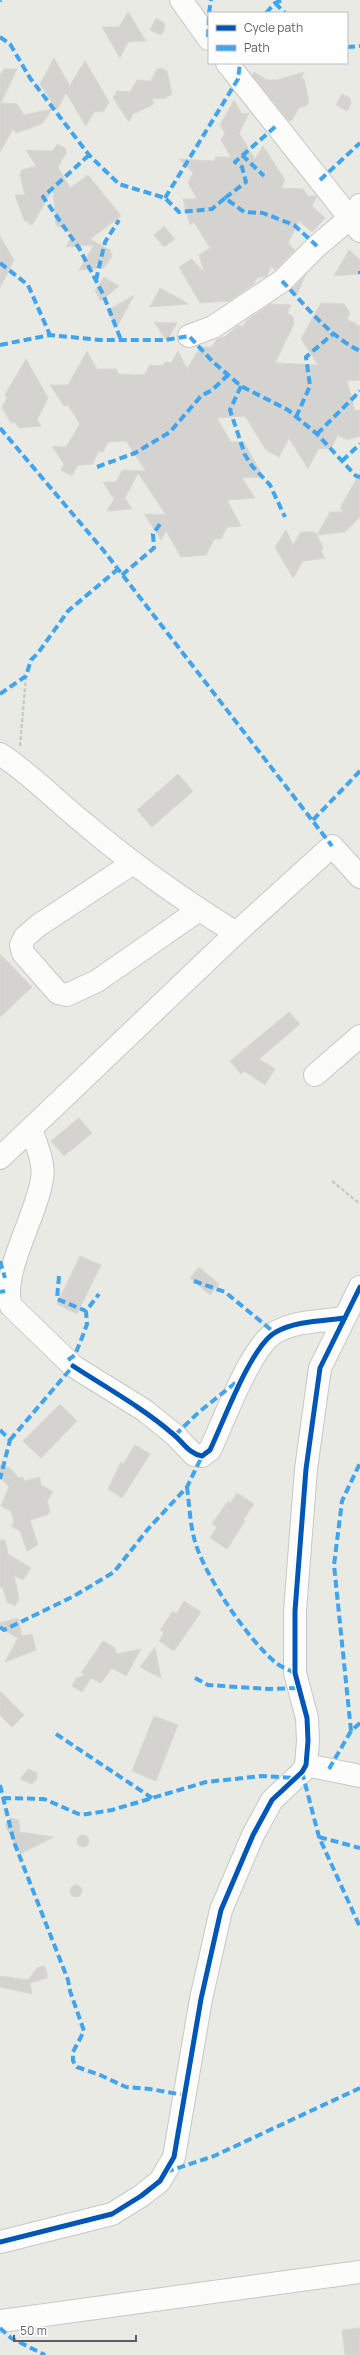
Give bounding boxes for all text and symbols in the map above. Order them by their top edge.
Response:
legend [208,12,348,64]
text: Cycle path [244,19,303,36]
text: Path [244,39,270,56]
scale bar [14,2317,136,2343]
text: 50 m [20,2322,47,2339]

